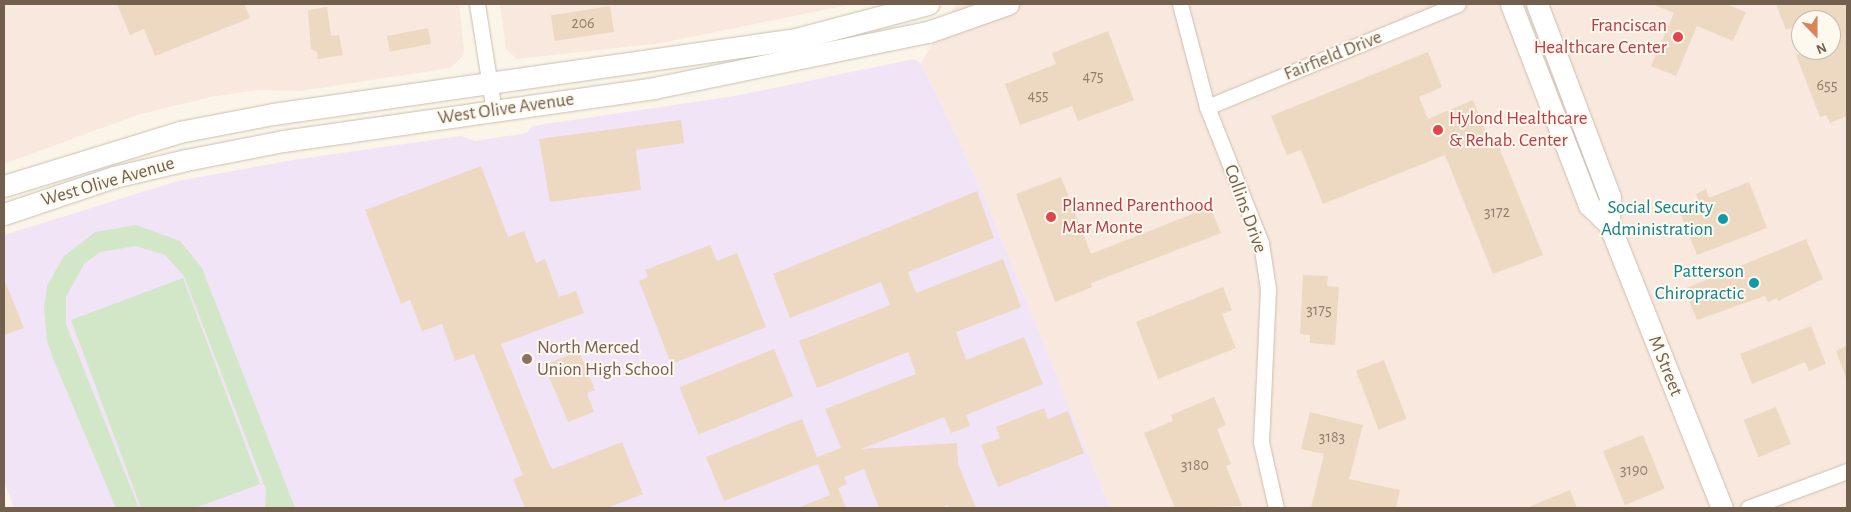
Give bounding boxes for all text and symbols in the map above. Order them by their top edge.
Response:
north arrow [1791,10,1841,60]
house number: 206 [571,13,595,33]
place label: Franciscan Healthcare Center [1534,15,1667,59]
street label: Fairfield Drive [1281,26,1385,86]
marker: Franciscan Healthcare Center [1671,30,1685,44]
text: N [1814,40,1828,56]
house number: 475 [1082,66,1104,86]
house number: 655 [1817,75,1837,95]
house number: 455 [1027,85,1049,105]
street label: West Olive Avenue [436,88,576,130]
place label: Hylond Healthcare & Rehab. Center [1449,108,1588,152]
marker: Hylond Healthcare & Rehab. Center [1431,123,1445,137]
street label: West Olive Avenue [39,152,177,212]
street label: Collins Drive [1219,162,1271,256]
place label: Planned Parenthood Mar Monte [1062,195,1213,239]
place label: Social Security Administration [1601,197,1713,241]
house number: 3172 [1484,202,1510,222]
marker: Planned Parenthood Mar Monte [1044,210,1058,224]
marker: Social Security Administration [1717,213,1729,225]
place label: Patterson Chiropractic [1655,261,1744,305]
marker: Patterson Chiropractic [1748,277,1760,289]
house number: 3175 [1306,300,1332,320]
street label: M Street [1643,333,1687,399]
place label: North Merced Union High School [537,337,674,381]
marker: North Merced Union High School [521,353,533,365]
house number: 3183 [1319,427,1345,447]
house number: 3180 [1181,455,1209,475]
house number: 3190 [1620,460,1648,480]

